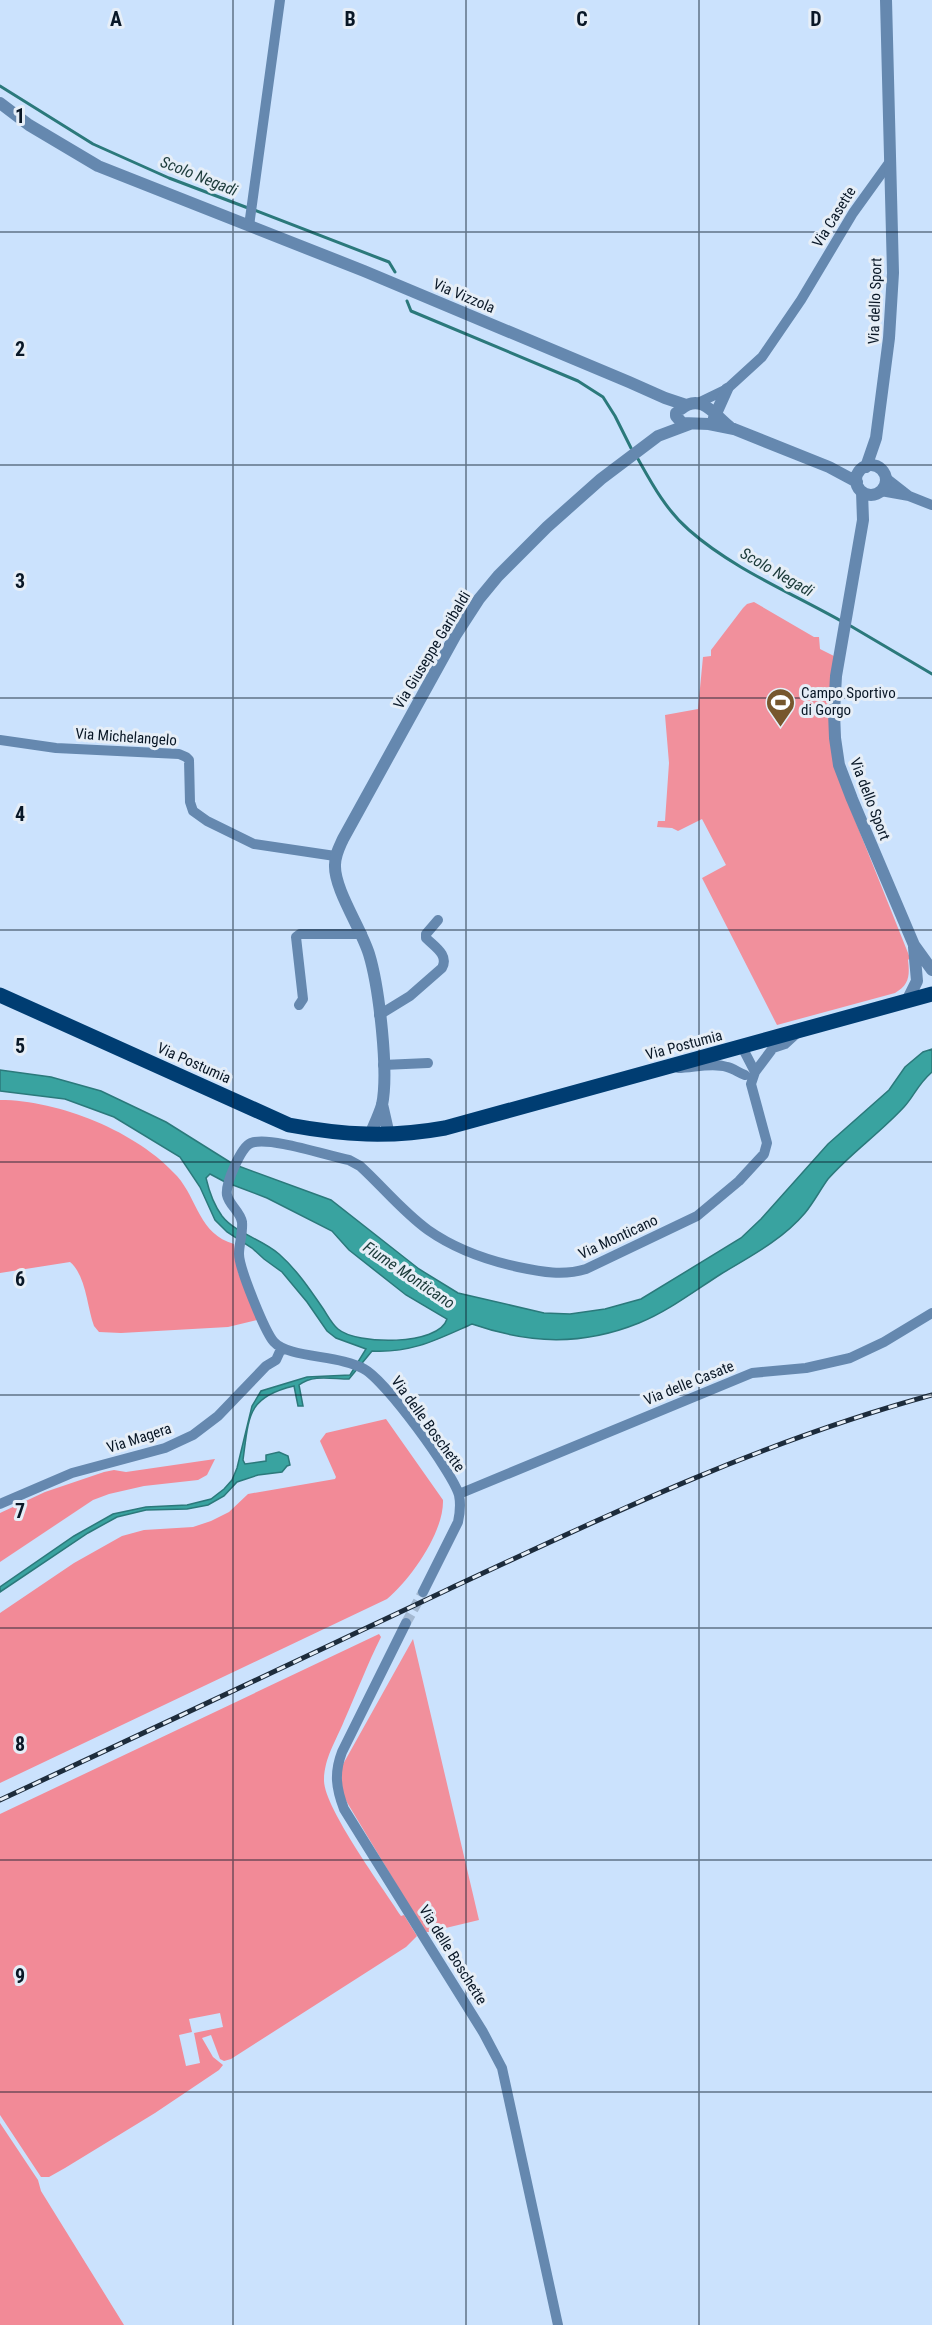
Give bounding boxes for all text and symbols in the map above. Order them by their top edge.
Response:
text: A [110,7,122,31]
text: B [344,7,356,31]
text: C [576,7,588,31]
text: D [810,7,822,31]
text: 1 [15,104,25,128]
water label: Scolo Negadi [158,152,241,200]
street label: Via Casette [808,183,860,251]
street label: Via dello Sport [864,257,886,345]
street label: Via Vizzola [430,275,498,317]
text: 2 [15,337,25,361]
water label: Scolo Negadi [737,543,817,601]
text: 3 [15,569,25,593]
street label: Via Giuseppe Garibaldi [390,588,474,712]
place label: Campo Sportivo di Gorgo [801,684,896,719]
sports icon: Campo Sportivo di Gorgo [764,686,796,728]
street label: Via Michelangelo [75,724,177,750]
street label: Via dello Sport [846,755,894,843]
text: 4 [15,802,25,826]
street label: Via Postumia [644,1026,724,1064]
text: 5 [15,1034,25,1058]
street label: Via Postumia [154,1039,234,1087]
street label: Via Monticano [575,1211,661,1263]
water label: Fiume Monticano [360,1237,459,1313]
text: 6 [15,1267,25,1291]
street label: Via delle Casate [641,1357,737,1409]
street label: Via delle Boschette [387,1373,469,1475]
street label: Via Magera [104,1419,174,1457]
text: 7 [15,1499,25,1523]
text: 8 [15,1732,25,1756]
street label: Via delle Boschette [415,1902,491,2008]
text: 9 [15,1964,25,1988]

